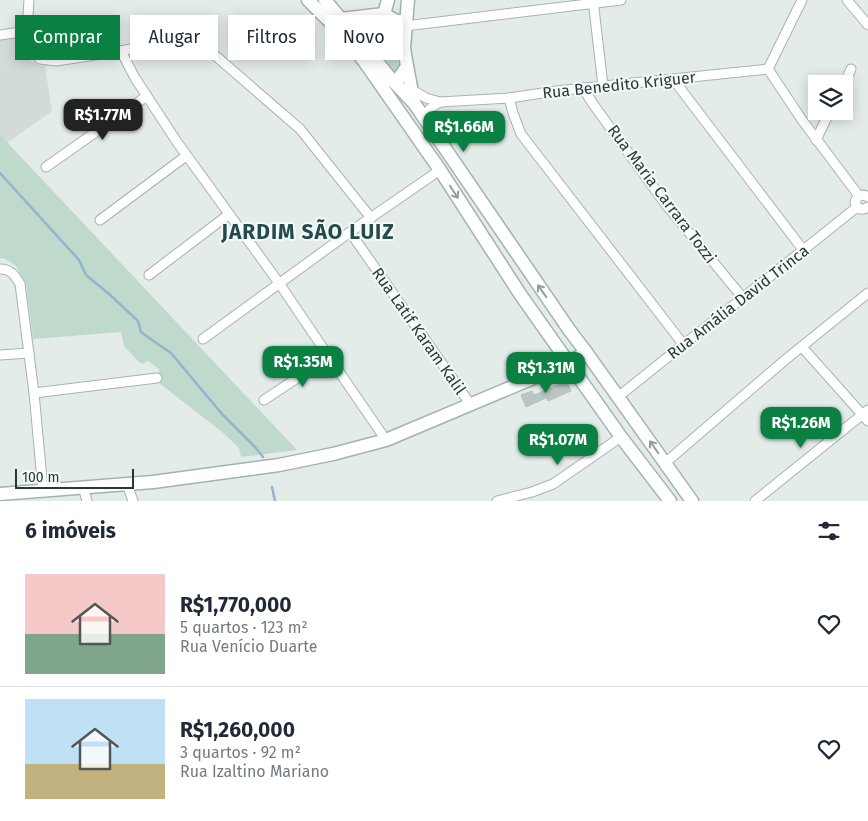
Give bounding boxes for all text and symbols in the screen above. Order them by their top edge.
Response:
chip: Comprar [15,15,120,60]
chip: Alugar [130,15,218,60]
chip: Filtros [228,15,315,60]
chip: Novo [325,15,403,60]
street label: Rua Benedito Kriguer [541,67,697,103]
map controls [808,75,853,120]
button: layers [808,75,853,120]
pin: R$1.77M [57,98,149,141]
text: R$1.77M [75,105,131,124]
pin: R$1.66M [418,110,510,153]
text: R$1.66M [434,117,494,136]
street label: Rua Maria Carrara Tozzi [604,121,720,267]
one-way arrow [449,184,459,198]
district label: JARDIM SÃO LUIZ [220,219,395,245]
street label: Rua Amália David Trinca [663,241,813,363]
street label: Rua Latif Karam Kalil [368,264,470,398]
one-way arrow [537,284,547,298]
pin: R$1.35M [257,346,349,388]
text: R$1.35M [274,352,332,371]
pin: R$1.31M [500,352,592,394]
text: R$1.31M [517,358,575,377]
pin: R$1.26M [755,406,847,449]
text: R$1.26M [771,413,831,432]
pin: R$1.07M [512,424,604,466]
text: R$1.07M [529,430,587,449]
one-way arrow [649,440,659,454]
scale bar [15,466,134,489]
text: 100 m [22,469,59,486]
icon: filters [815,517,843,545]
text: 6 imóveis [25,518,116,544]
text: R$1,770,000 [180,592,292,618]
icon: home [65,594,125,654]
icon: heart [815,610,843,638]
text: 5 quartos · 123 m² [180,618,308,637]
text: Rua Venício Duarte [180,637,318,656]
text: R$1,260,000 [180,717,295,743]
icon: home [65,719,125,779]
icon: heart [815,735,843,763]
text: 3 quartos · 92 m² [180,743,301,762]
text: Rua Izaltino Mariano [180,762,329,781]

